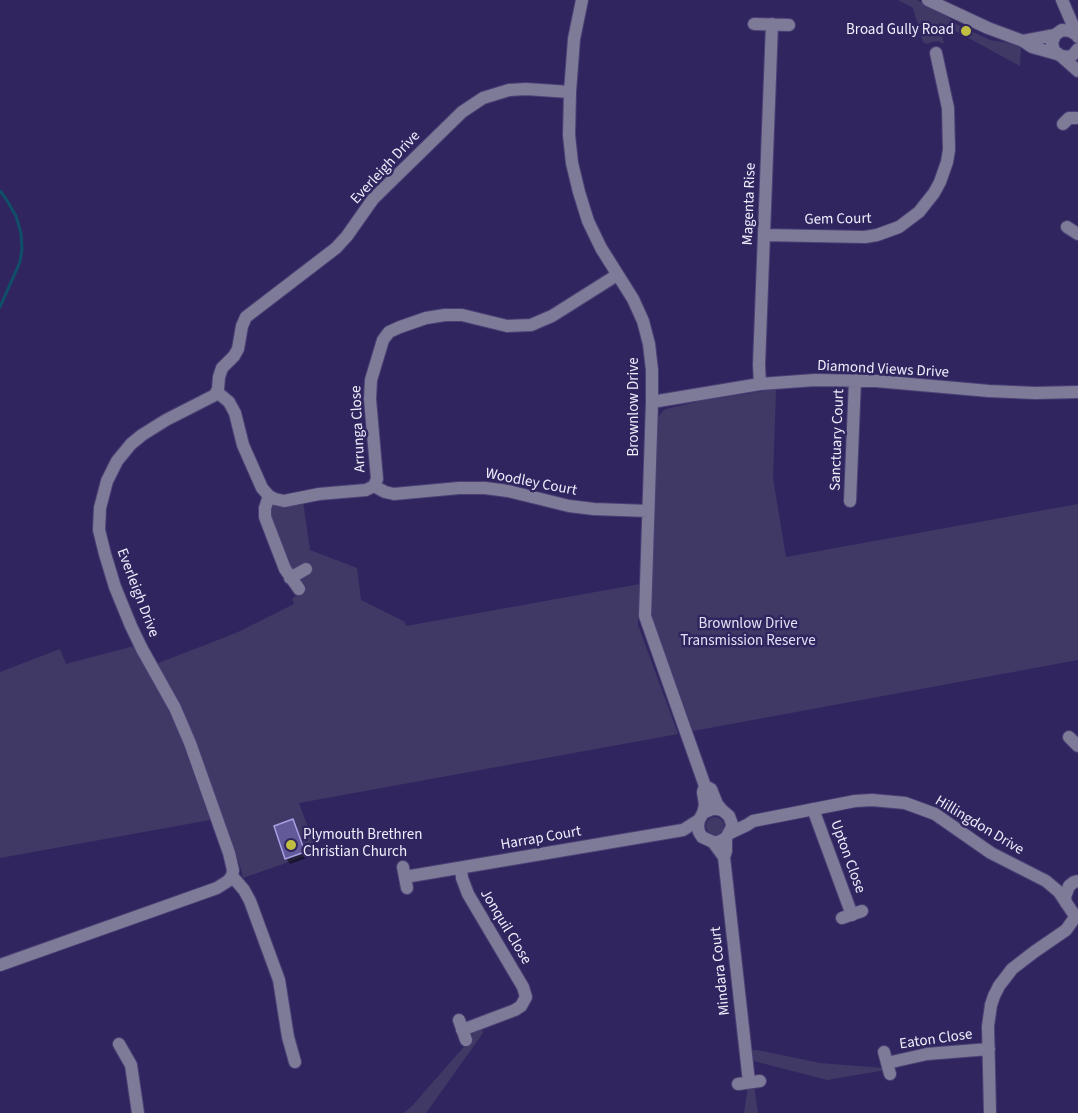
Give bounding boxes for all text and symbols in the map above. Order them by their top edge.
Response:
place label: Broad Gully Road [846,22,954,40]
marker: Broad Gully Road [959,24,973,38]
street label: Everleigh Drive [348,128,424,208]
street label: Magenta Rise [740,162,760,246]
street label: Gem Court [804,210,872,230]
street label: Brownlow Drive [626,357,644,457]
street label: Diamond Views Drive [817,358,949,382]
street label: Arrunga Close [348,385,370,473]
street label: Sanctuary Court [827,389,849,491]
street label: Woodley Court [484,465,578,501]
street label: Everleigh Drive [112,546,162,640]
park label: Brownlow Drive Transmission Reserve [680,616,816,651]
street label: Hillingdon Drive [931,792,1027,860]
street label: Upton Close [826,818,868,896]
street label: Harrap Court [499,823,583,855]
place label: Plymouth Brethren Christian Church [303,827,422,862]
marker: Plymouth Brethren Christian Church [284,838,298,852]
street label: Jonquil Close [475,886,535,968]
street label: Mindara Court [707,926,735,1016]
street label: Eaton Close [898,1026,974,1054]

